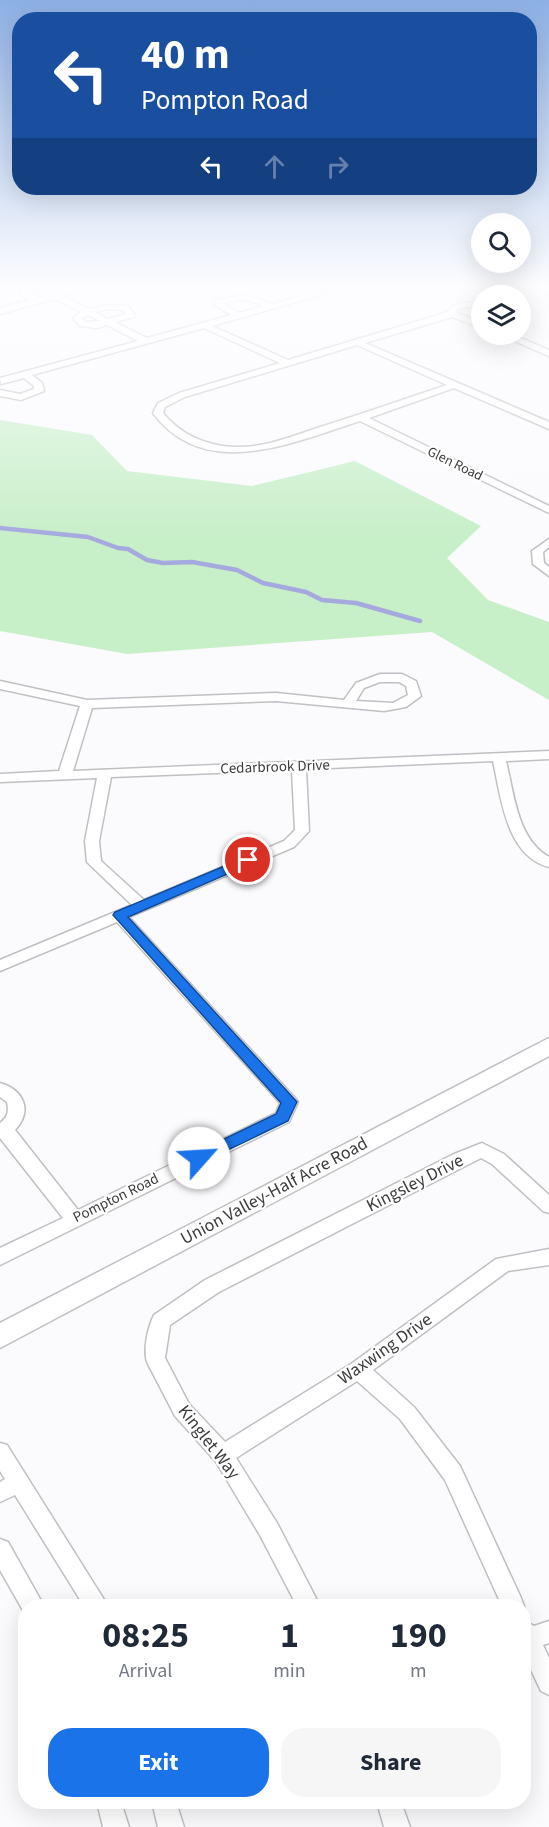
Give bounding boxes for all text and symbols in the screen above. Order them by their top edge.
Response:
text: 40 m [141,25,230,85]
icon: left [42,36,120,114]
text: Pompton Road [141,81,309,120]
icon: left [195,150,228,183]
icon: ahead [258,150,291,183]
icon: right [321,150,354,183]
map controls [471,213,531,345]
button: search [471,213,531,273]
button: layers [471,285,531,345]
street label: Glen Road [424,442,486,486]
street label: Cedarbrook Drive [220,755,330,779]
pin [222,834,273,885]
icon: arrive [231,843,264,876]
position arrow [167,1126,231,1190]
street label: Union Valley-Half Acre Road [176,1131,372,1251]
street label: Kingsley Drive [362,1148,468,1218]
street label: Pompton Road [70,1168,162,1228]
street label: Waxwing Drive [333,1307,437,1391]
street label: Kinglet Way [172,1400,246,1485]
text: 08:25 [102,1610,189,1661]
text: 1 [280,1610,299,1661]
text: 190 [390,1610,447,1661]
text: Arrival [119,1657,172,1685]
text: min [273,1657,306,1685]
text: m [410,1657,427,1685]
button: Exit [48,1728,269,1797]
button: Share [281,1728,501,1797]

